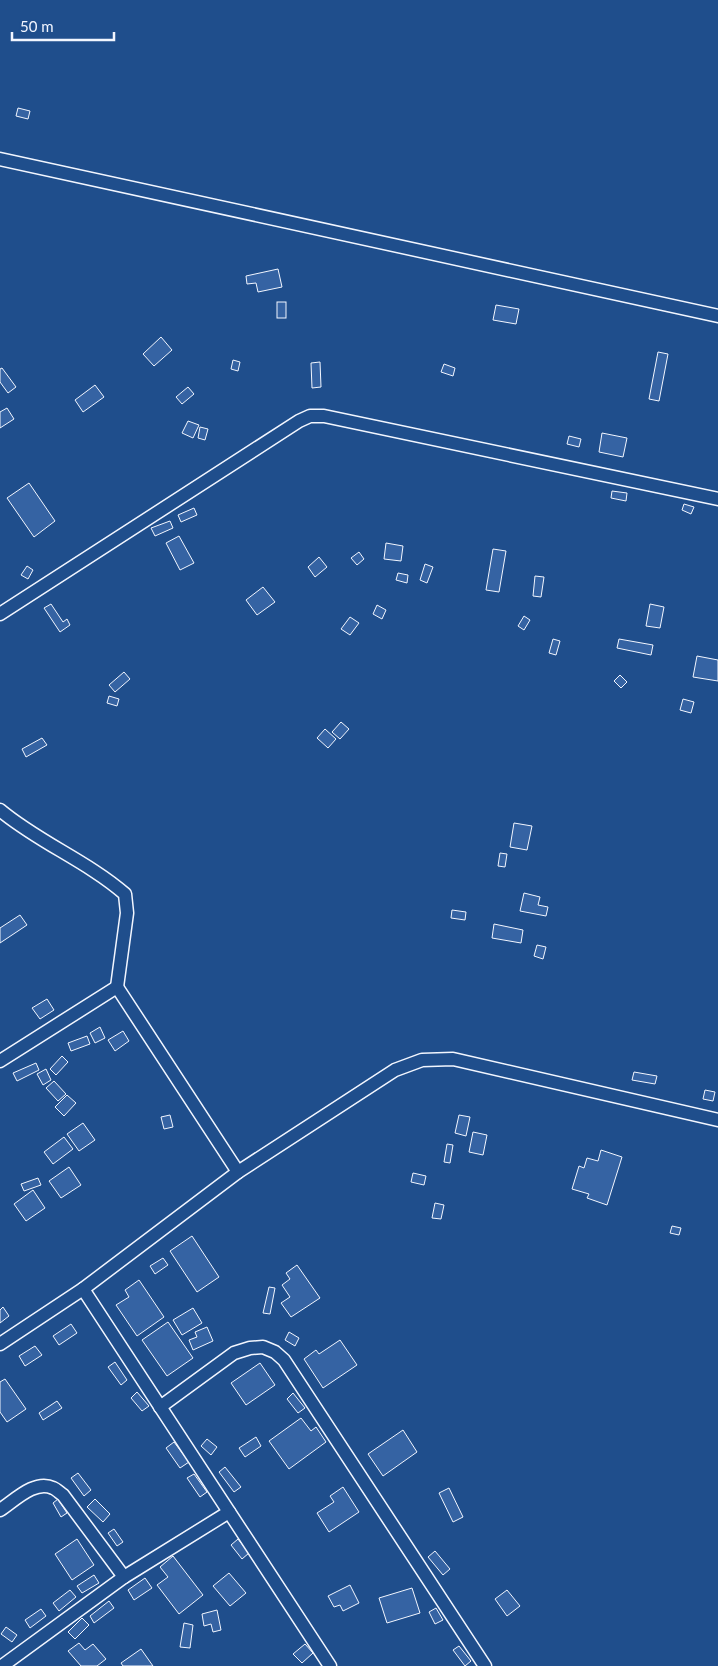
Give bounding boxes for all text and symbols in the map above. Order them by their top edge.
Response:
scale bar [12,10,115,42]
text: 50 m [20,17,54,35]

